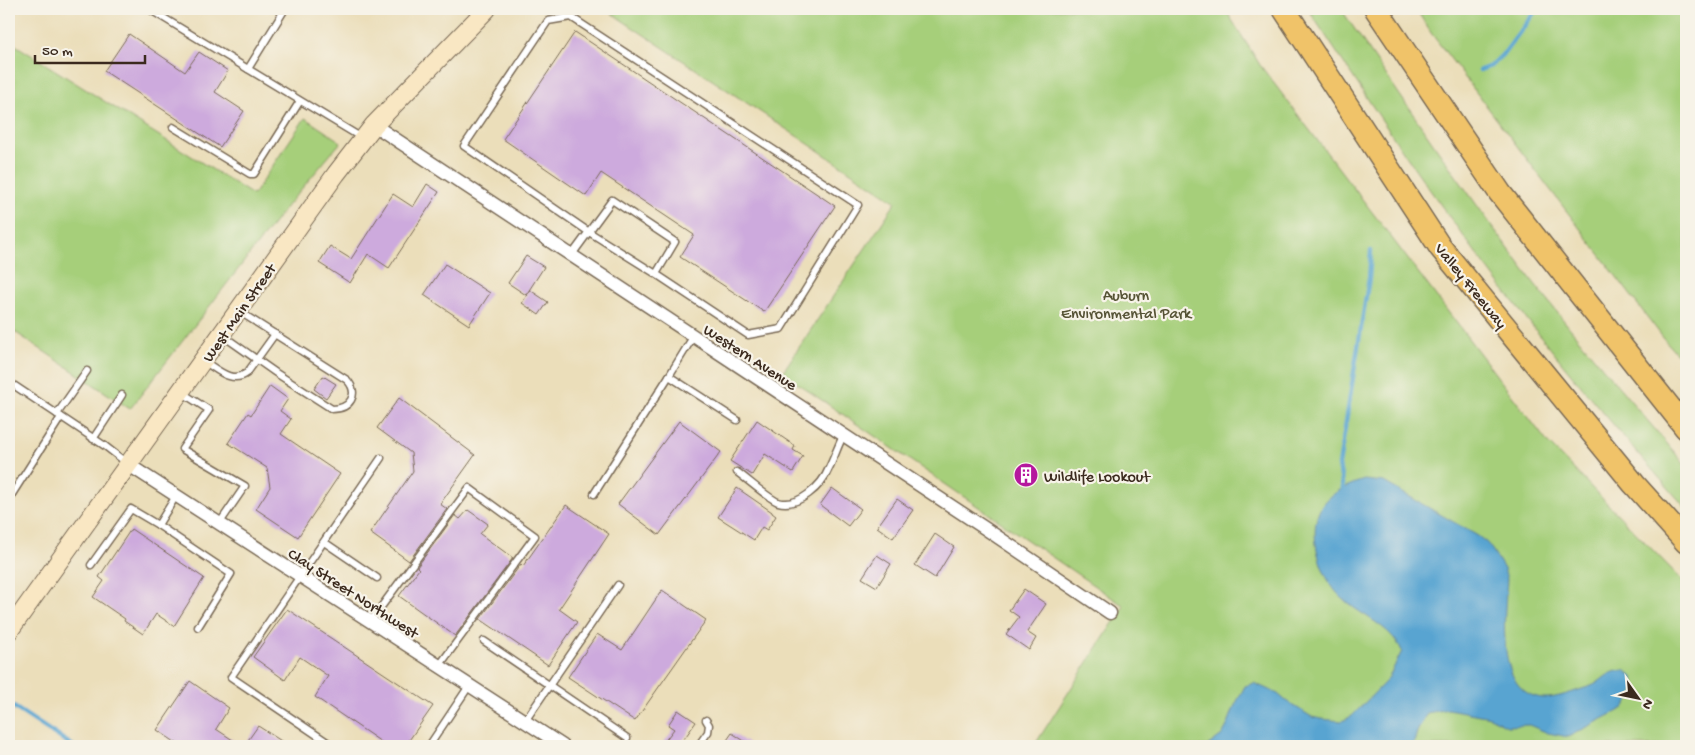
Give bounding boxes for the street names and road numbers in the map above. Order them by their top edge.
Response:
street label: Valley Freeway [1428,240,1510,334]
street label: West Main Street [200,260,283,367]
street label: Western Avenue [699,322,800,397]
street label: Clay Street Northwest [283,546,422,645]

